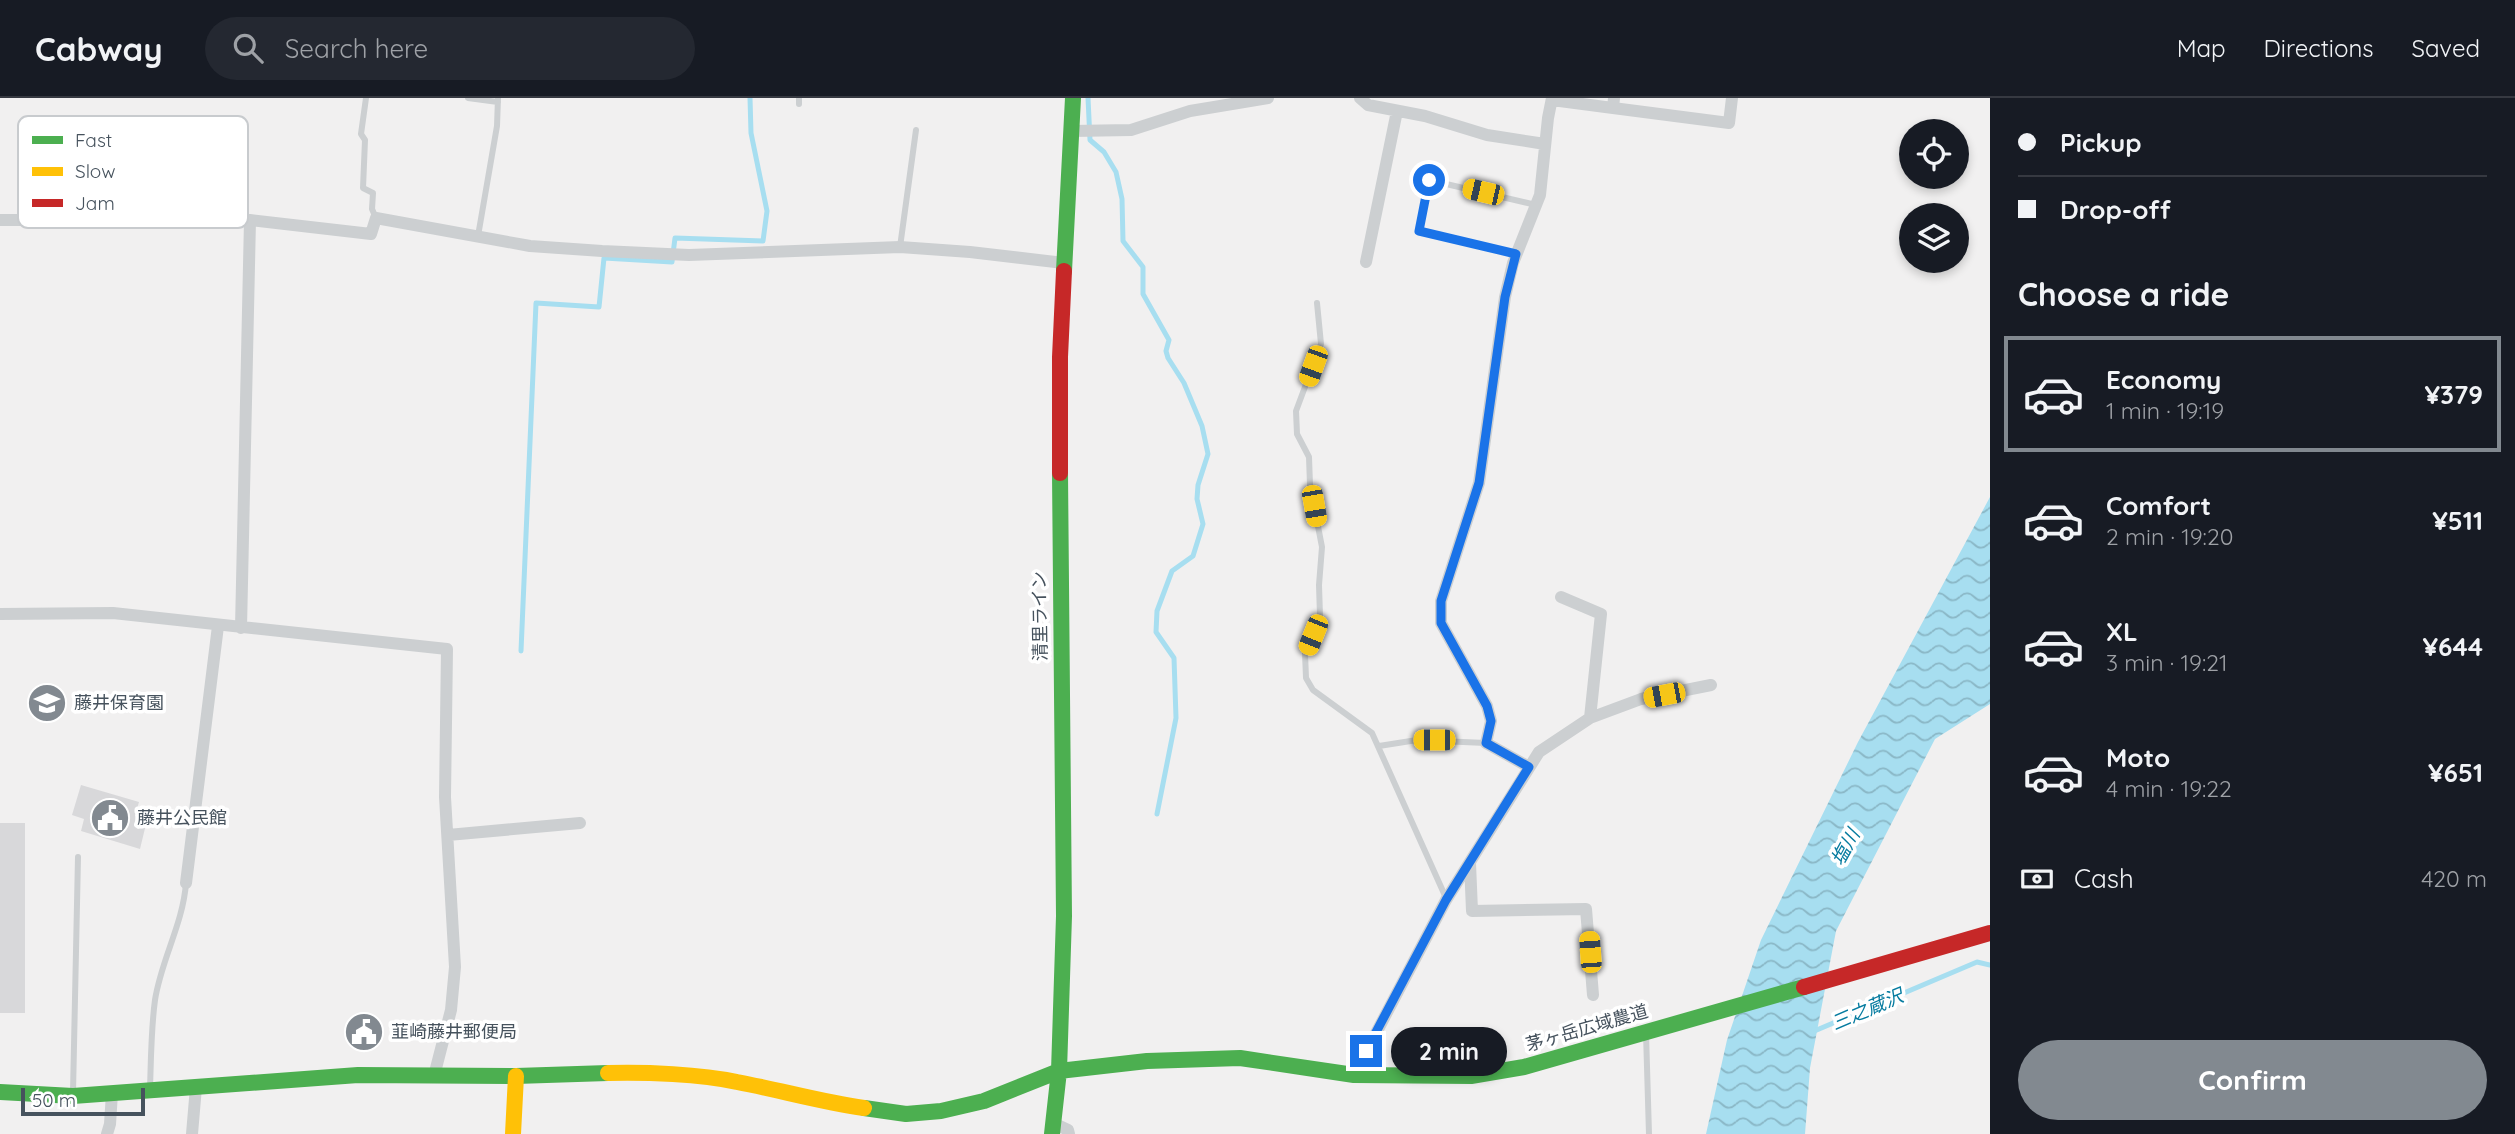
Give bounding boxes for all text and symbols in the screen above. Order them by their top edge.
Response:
search box [205,17,695,80]
text: Cabway [35,28,163,69]
icon: search [229,29,267,67]
text: Search here [285,32,428,65]
text: Map [2177,33,2226,63]
text: Directions [2264,33,2374,63]
text: Saved [2412,33,2480,63]
legend [18,116,248,228]
map controls [1899,119,1969,273]
button: locate [1899,119,1969,189]
text: Pickup [2060,126,2142,159]
text: Fast [75,128,112,152]
text: Slow [75,159,116,183]
route start [1413,164,1445,196]
car [1461,177,1506,207]
text: Jam [75,191,115,215]
text: Drop-off [2060,193,2171,226]
button: layers [1899,203,1969,273]
text: Choose a ride [2018,274,2230,314]
car [1296,343,1331,389]
icon: car [2022,363,2085,426]
text: Economy [2106,363,2221,396]
text: ¥379 [2424,378,2483,411]
text: 1 min · 19:19 [2106,396,2224,425]
car [1301,483,1328,529]
icon: car [2022,489,2085,552]
text: Comfort [2106,489,2211,522]
text: ¥511 [2432,504,2483,537]
text: 2 min · 19:20 [2106,522,2233,551]
street label: 清里ライン [1027,571,1052,661]
car [1296,612,1331,658]
icon: car [2022,615,2085,678]
text: XL [2106,615,2138,648]
text: ¥644 [2423,630,2483,663]
text: 3 min · 19:21 [2106,648,2227,677]
car [1642,681,1687,709]
school or university icon: 藤井保育園 [26,682,68,724]
place label: 藤井保育園 [74,691,164,714]
car [1414,730,1456,751]
icon: car [2022,741,2085,804]
text: Moto [2106,741,2170,774]
text: ¥651 [2428,756,2483,789]
text: 4 min · 19:22 [2106,774,2232,803]
public building icon: 藤井公民館 [89,797,131,839]
place label: 藤井公民館 [137,806,227,829]
water label: 塩川 [1825,823,1866,869]
icon: cash [2018,860,2056,898]
text: Cash [2074,862,2134,895]
text: 420 m [2421,864,2487,893]
car [1579,930,1602,974]
water label: 三之蔵沢 [1827,982,1909,1035]
street label: 茅ヶ岳広域農道 [1523,999,1651,1056]
public building icon: 韮崎藤井郵便局 [343,1011,385,1053]
place label: 韮崎藤井郵便局 [391,1020,517,1043]
callout: 2 min [1390,1026,1506,1076]
route end [1350,1035,1382,1067]
text: 2 min [1419,1037,1479,1066]
button: Confirm [2018,1040,2487,1120]
scale bar [21,1085,145,1117]
text: 50 m [32,1088,76,1112]

